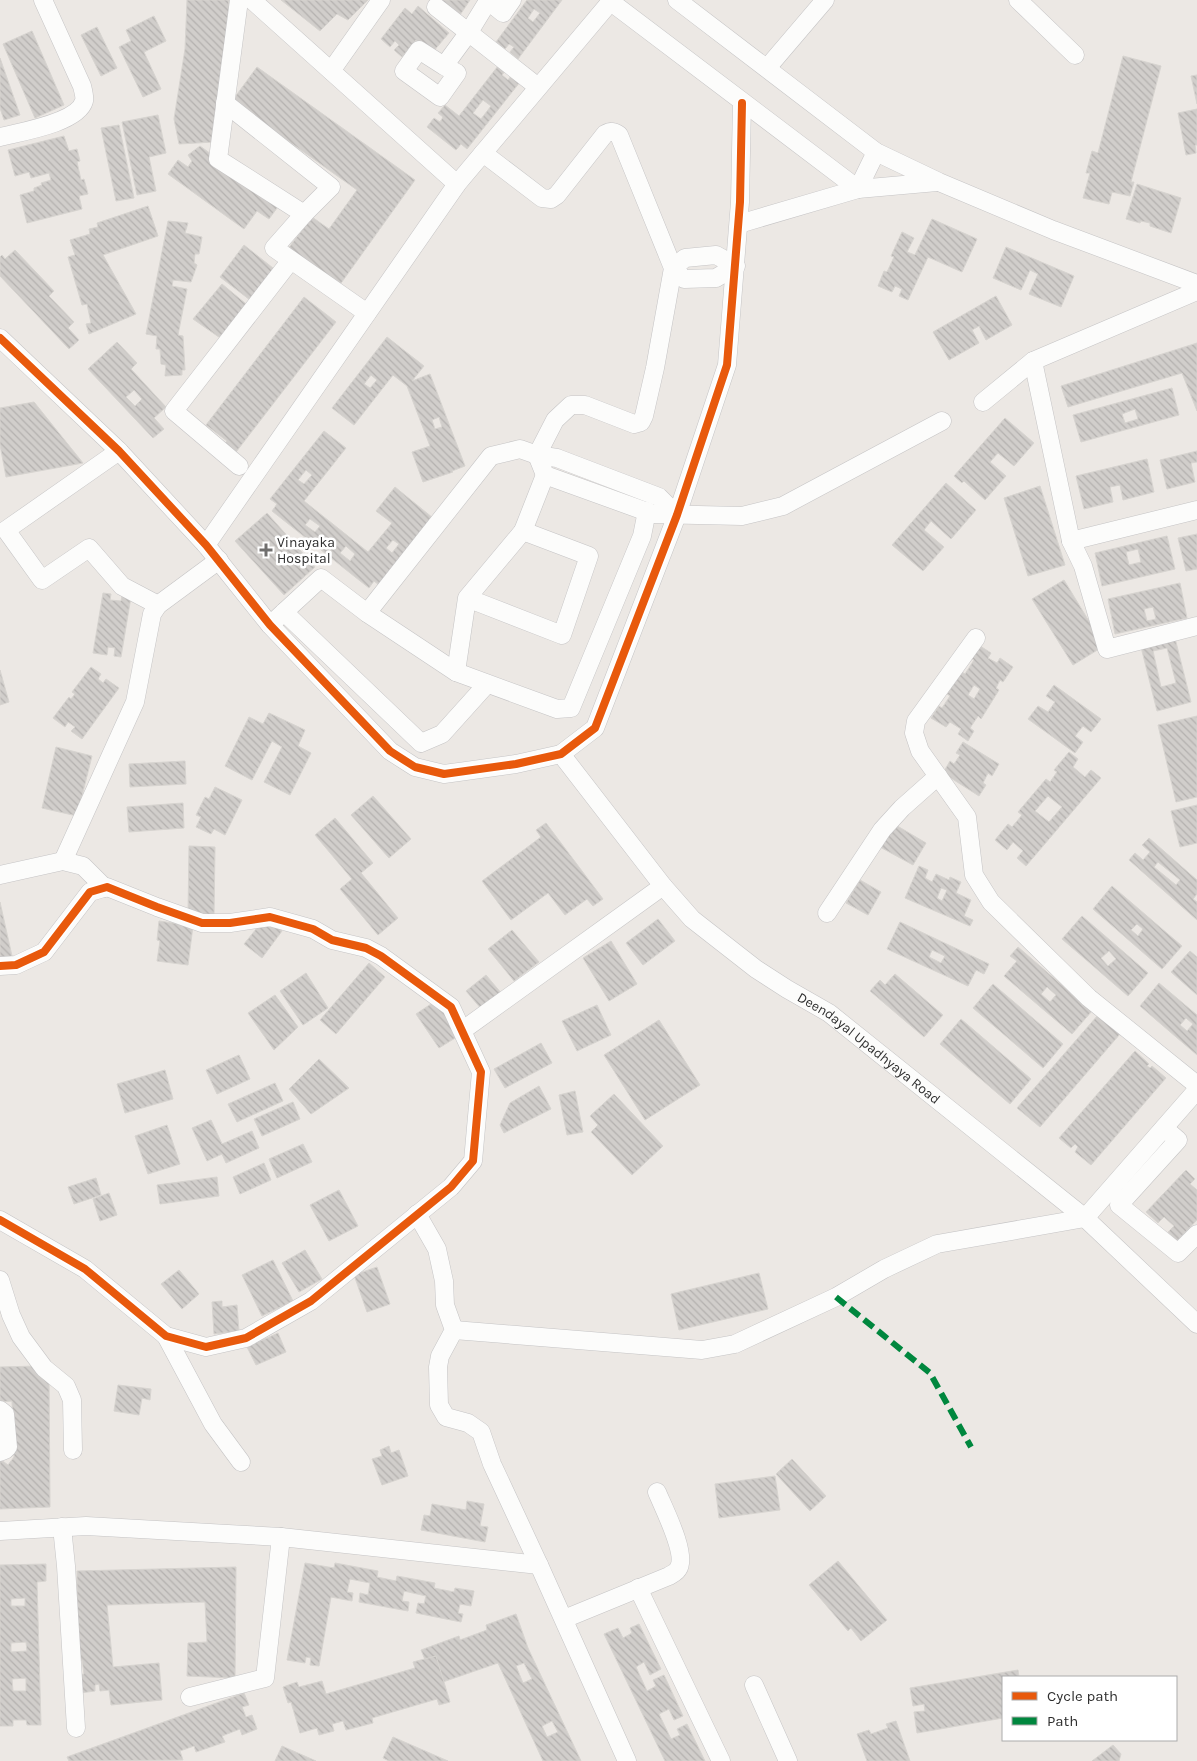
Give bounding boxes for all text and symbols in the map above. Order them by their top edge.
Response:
place label: Vinayaka Hospital [277,534,335,567]
marker: Vinayaka Hospital [259,543,273,557]
street label: Deendayal Upadhyaya Road [794,989,944,1108]
legend [1002,1676,1177,1741]
text: Cycle path [1047,1687,1118,1705]
text: Path [1047,1712,1078,1730]

